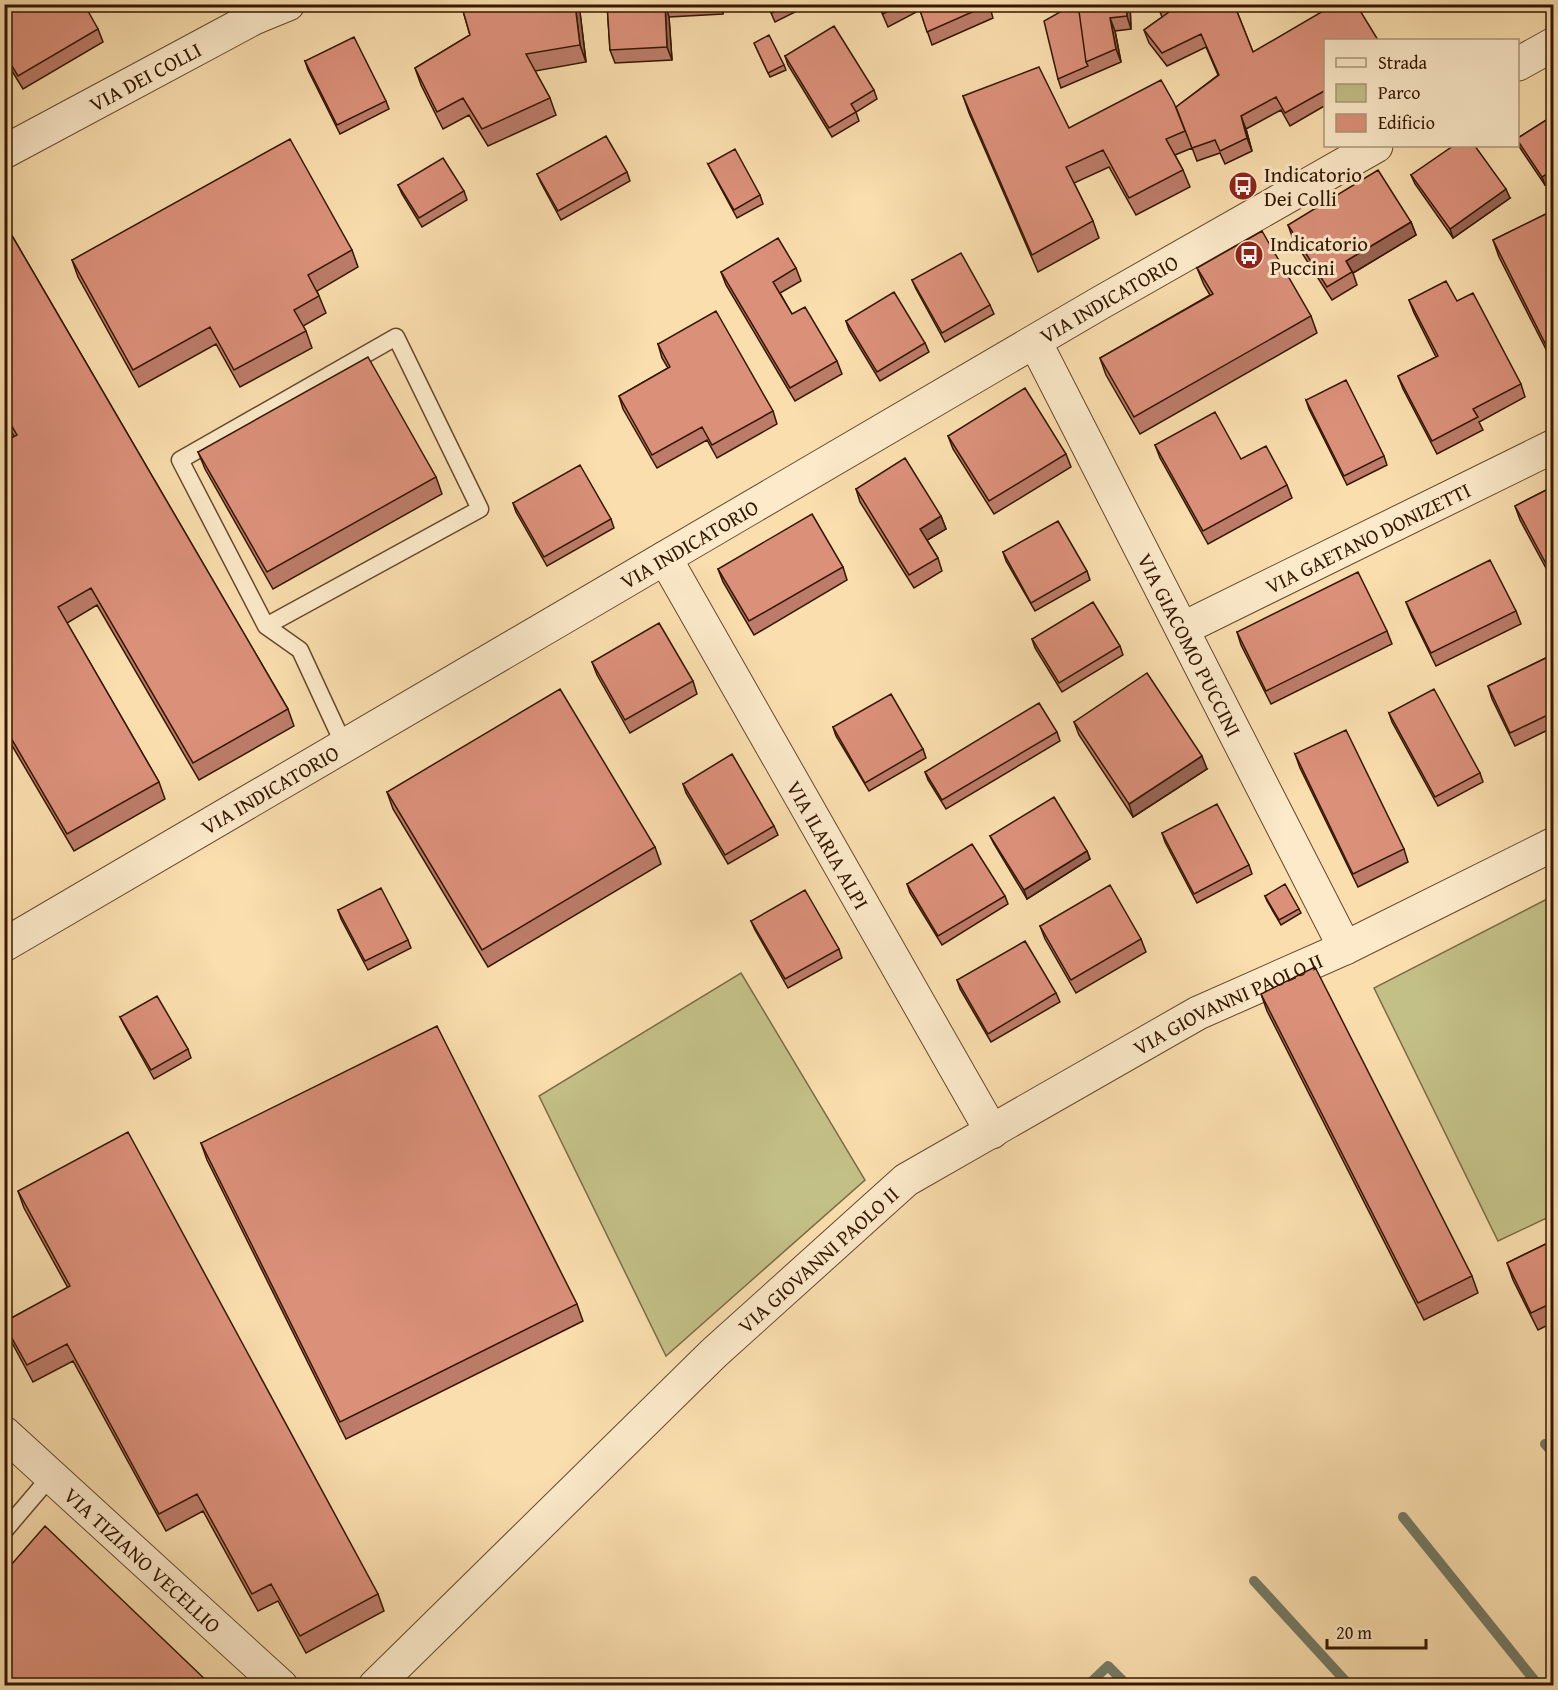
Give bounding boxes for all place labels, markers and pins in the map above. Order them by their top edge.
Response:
place label: Indicatorio Dei Colli [1264,159,1362,214]
bus stop icon: Indicatorio Dei Colli [1227,170,1259,202]
place label: Indicatorio Puccini [1270,228,1368,283]
bus stop icon: Indicatorio Puccini [1233,239,1265,271]

